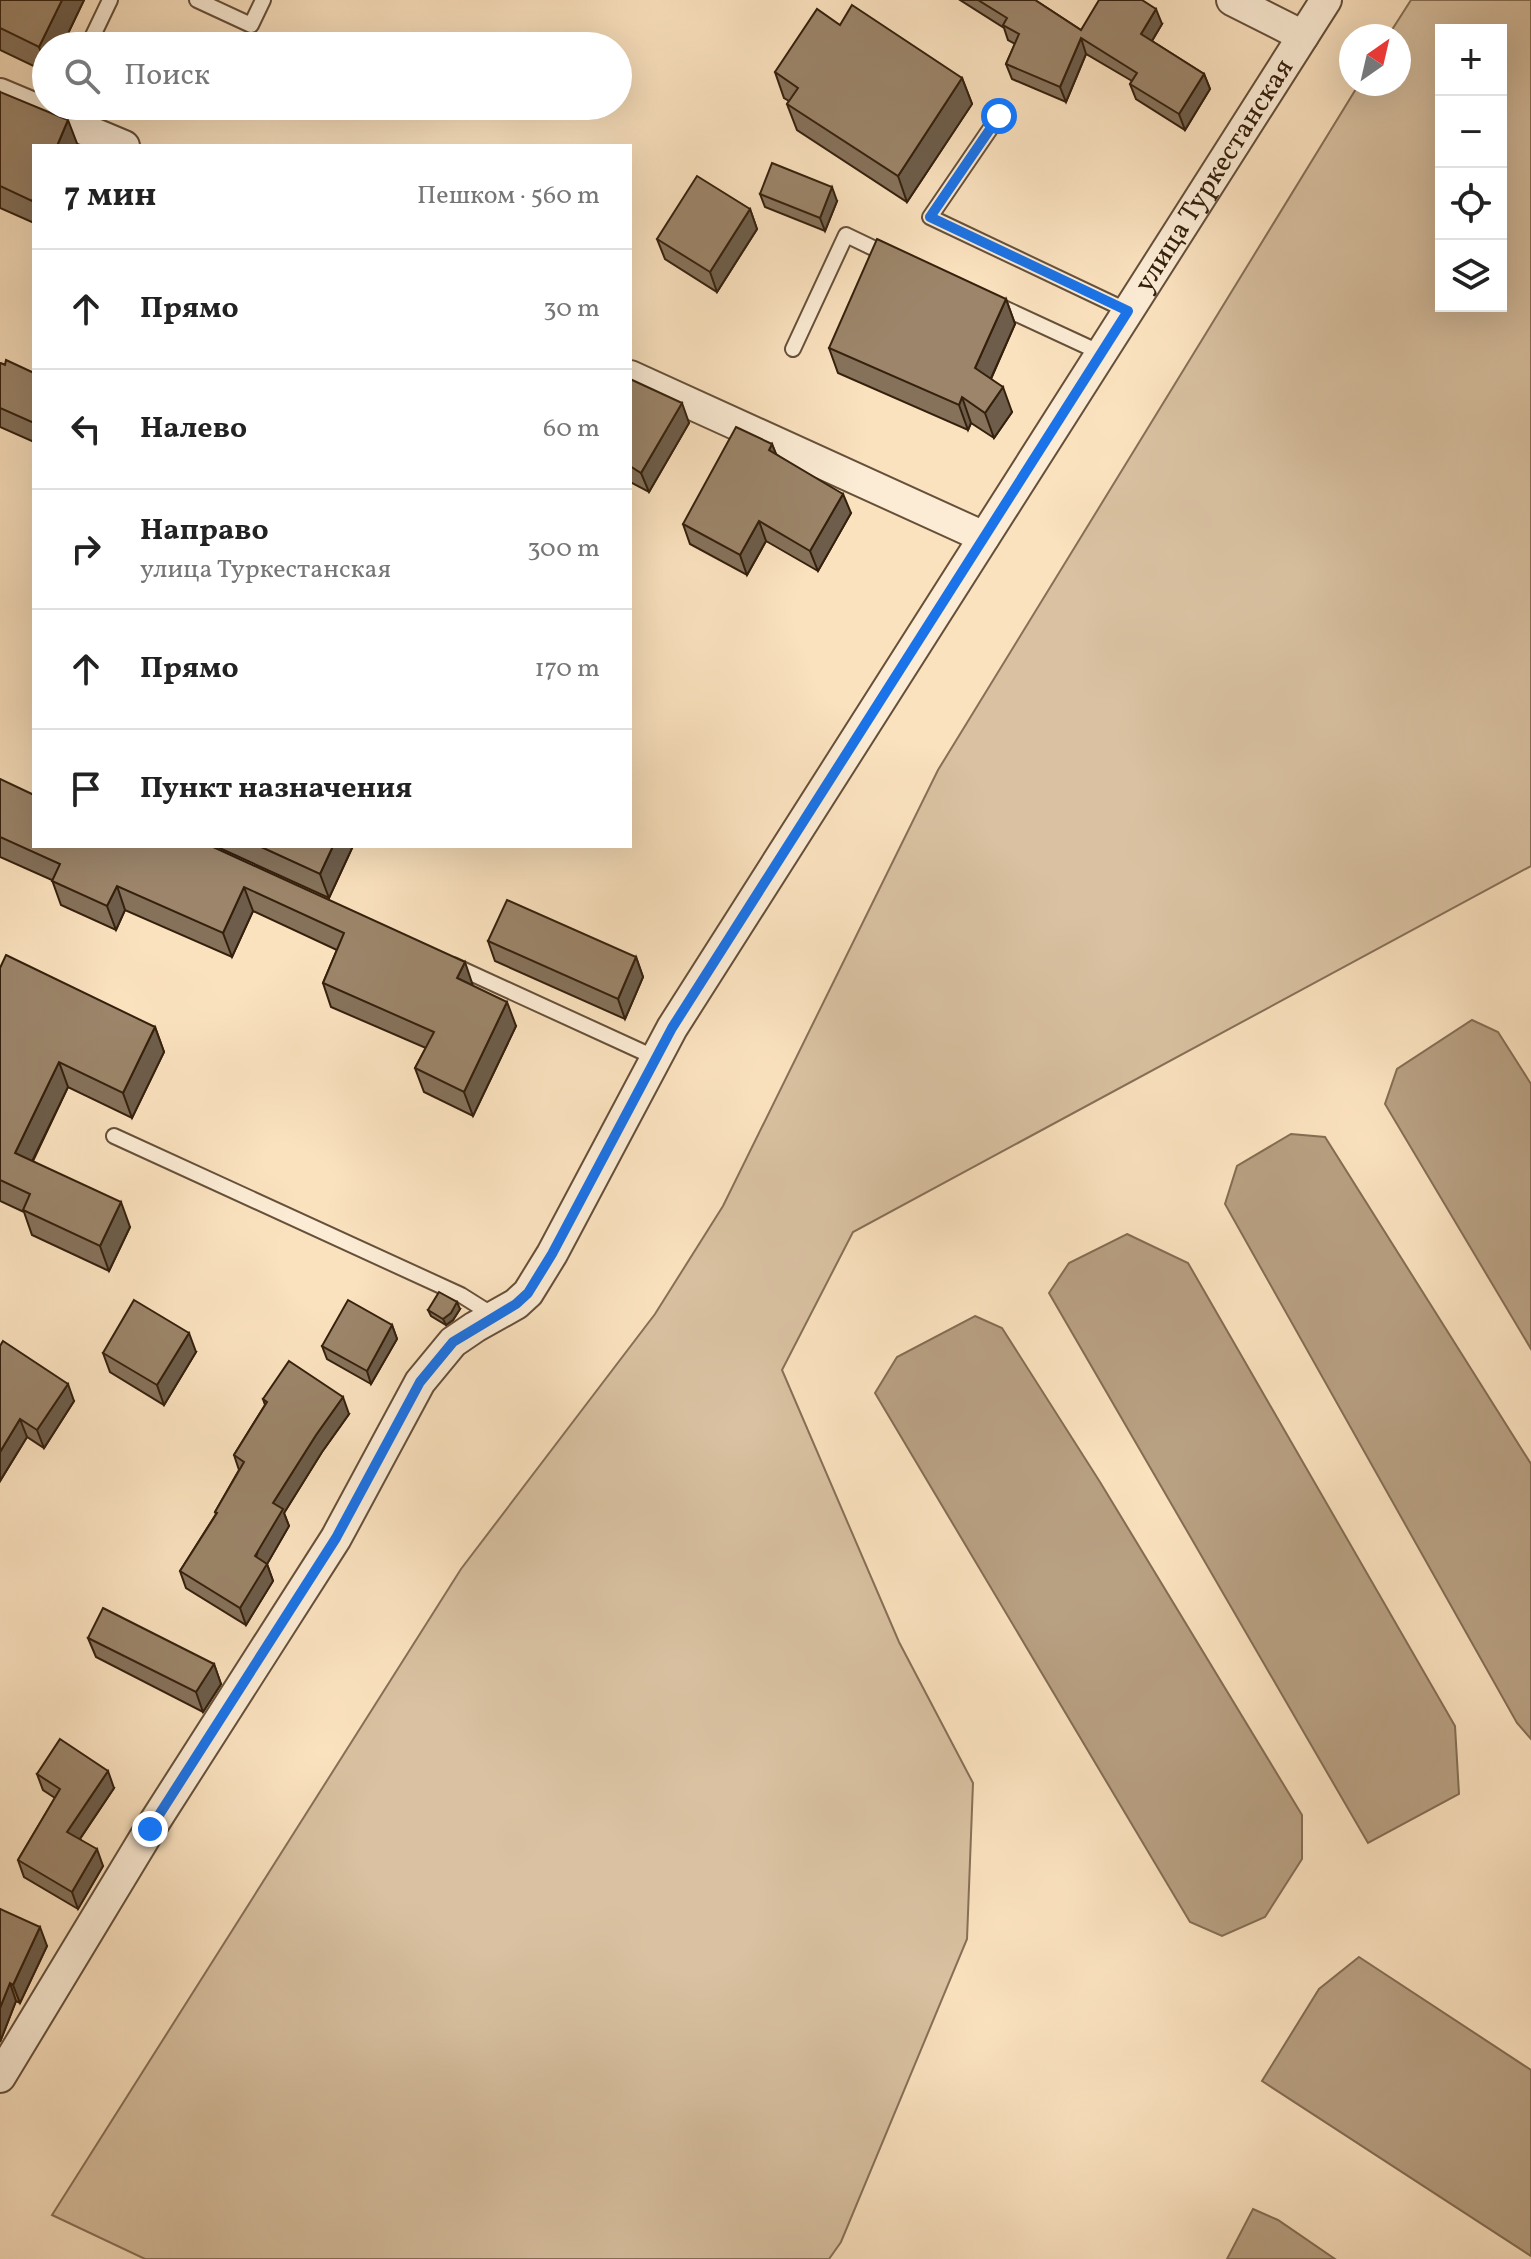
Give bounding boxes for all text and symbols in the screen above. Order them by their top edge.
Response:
north arrow [1339,24,1411,96]
map controls [1435,24,1507,312]
button: + [1435,24,1507,96]
search box [32,32,632,120]
street label: улица Туркестанская [1125,51,1303,300]
icon: search [60,54,104,98]
text: Поиск [124,55,210,97]
button: − [1435,96,1507,168]
route start [981,98,1017,134]
button: locate [1435,168,1507,240]
text: 7 мин [64,173,156,220]
text: Пешком · 560 m [417,178,600,214]
button: layers [1435,240,1507,312]
icon: ahead [64,287,108,331]
text: Прямо [140,288,239,330]
text: 30 m [543,291,600,327]
icon: left [64,407,108,451]
text: Налево [140,408,247,450]
text: 60 m [543,411,600,447]
text: Направо [140,510,269,552]
icon: right [64,527,108,571]
text: 300 m [527,531,600,567]
text: улица Туркестанская [140,552,391,588]
icon: ahead [64,647,108,691]
text: Прямо [140,648,239,690]
text: 170 m [535,651,600,687]
icon: arrive [64,767,108,811]
text: Пункт назначения [140,768,412,810]
route end [132,1811,168,1847]

